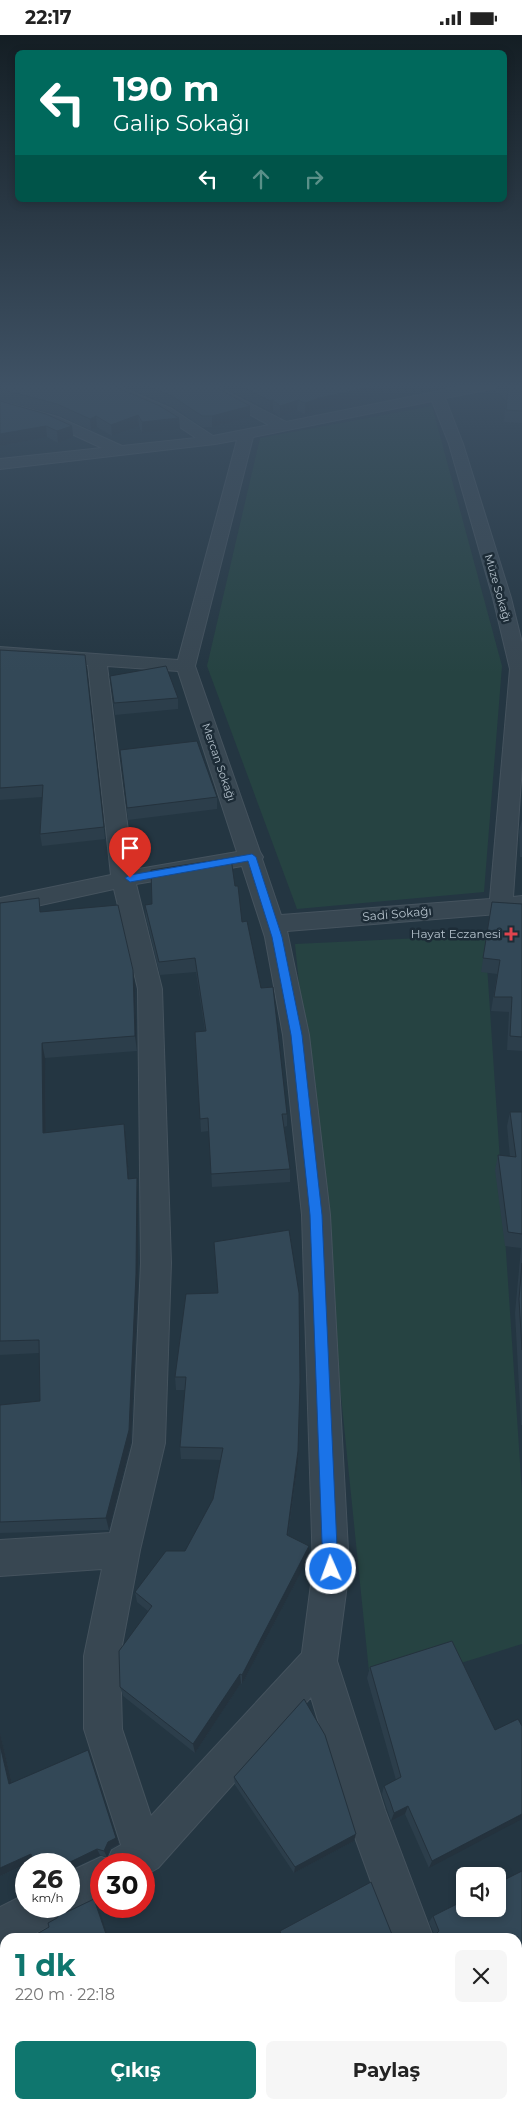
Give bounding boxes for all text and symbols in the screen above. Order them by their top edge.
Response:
text: 22:17 [25,6,72,29]
text: 190 m [113,67,219,110]
icon: left [30,70,95,135]
text: Galip Sokağı [113,110,250,137]
icon: left [194,165,222,193]
icon: ahead [247,165,275,193]
icon: right [300,165,328,193]
street label: Müze Sokağı [482,552,514,624]
street label: Mercan Sokağı [199,721,239,803]
pin [109,827,151,878]
icon: arrive [116,834,144,862]
street label: Sadi Sokağı [362,903,432,924]
place label: Hayat Eczanesi [411,926,501,941]
marker: Hayat Eczanesi [505,928,517,940]
position arrow [304,1542,356,1594]
speed limit sign: 30 [90,1853,155,1918]
text: 26 [32,1864,63,1894]
map controls [456,1867,506,1917]
button: sound [456,1867,506,1917]
text: km/h [31,1890,64,1905]
text: 1 dk [15,1947,76,1984]
button: close [455,1950,507,2002]
text: 220 m · 22:18 [15,1985,115,2004]
button: Çıkış [15,2041,256,2099]
button: Paylaş [266,2041,507,2099]

